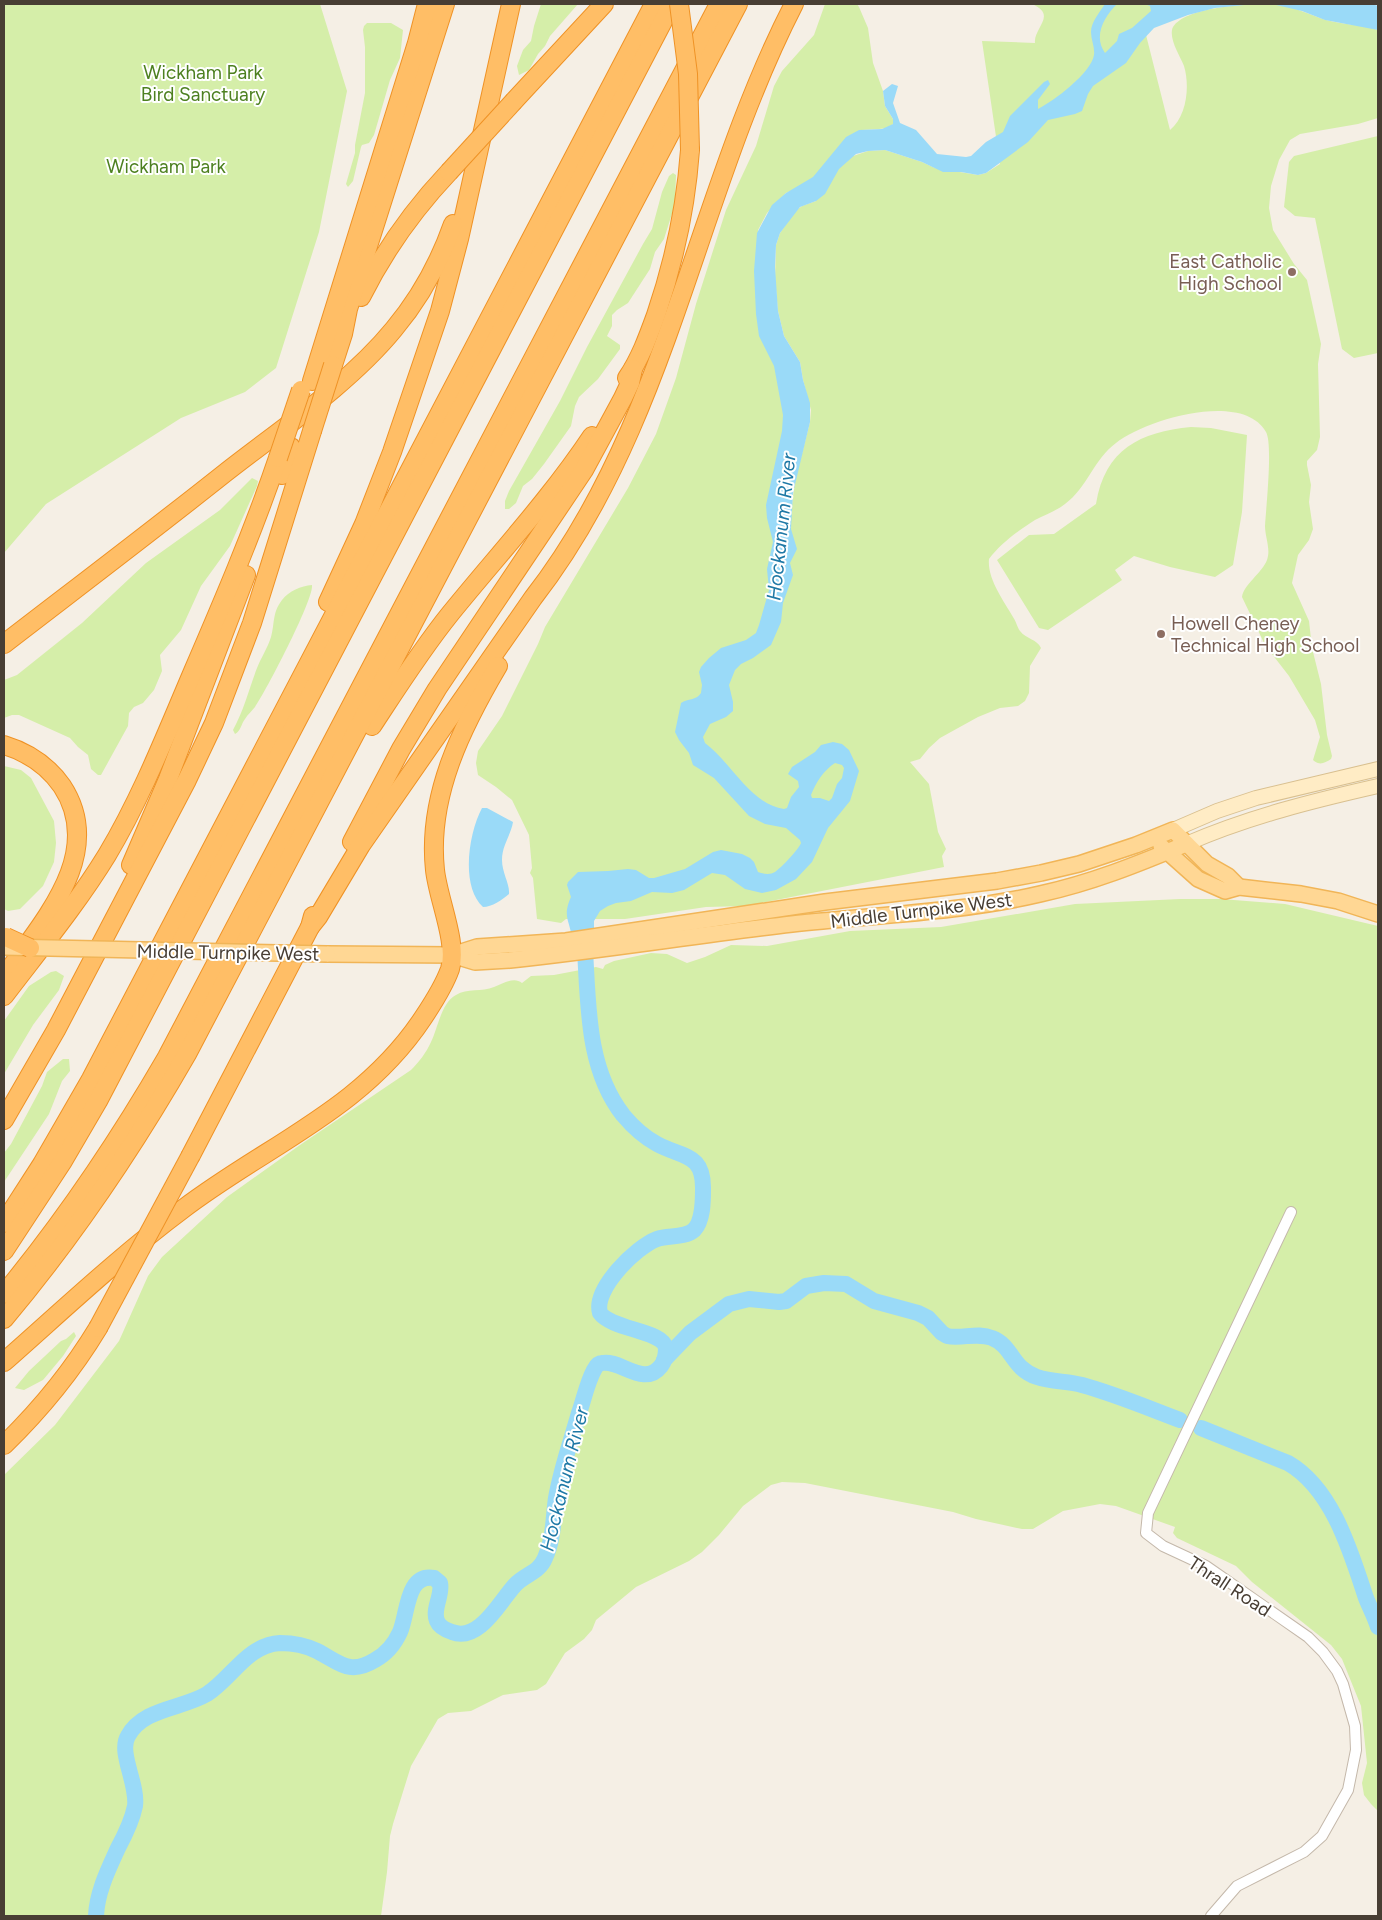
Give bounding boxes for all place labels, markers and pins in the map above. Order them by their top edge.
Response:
place label: East Catholic High School [1169,250,1282,295]
marker: East Catholic High School [1286,266,1298,278]
place label: Howell Cheney Technical High School [1171,612,1359,657]
marker: Howell Cheney Technical High School [1155,628,1167,640]

